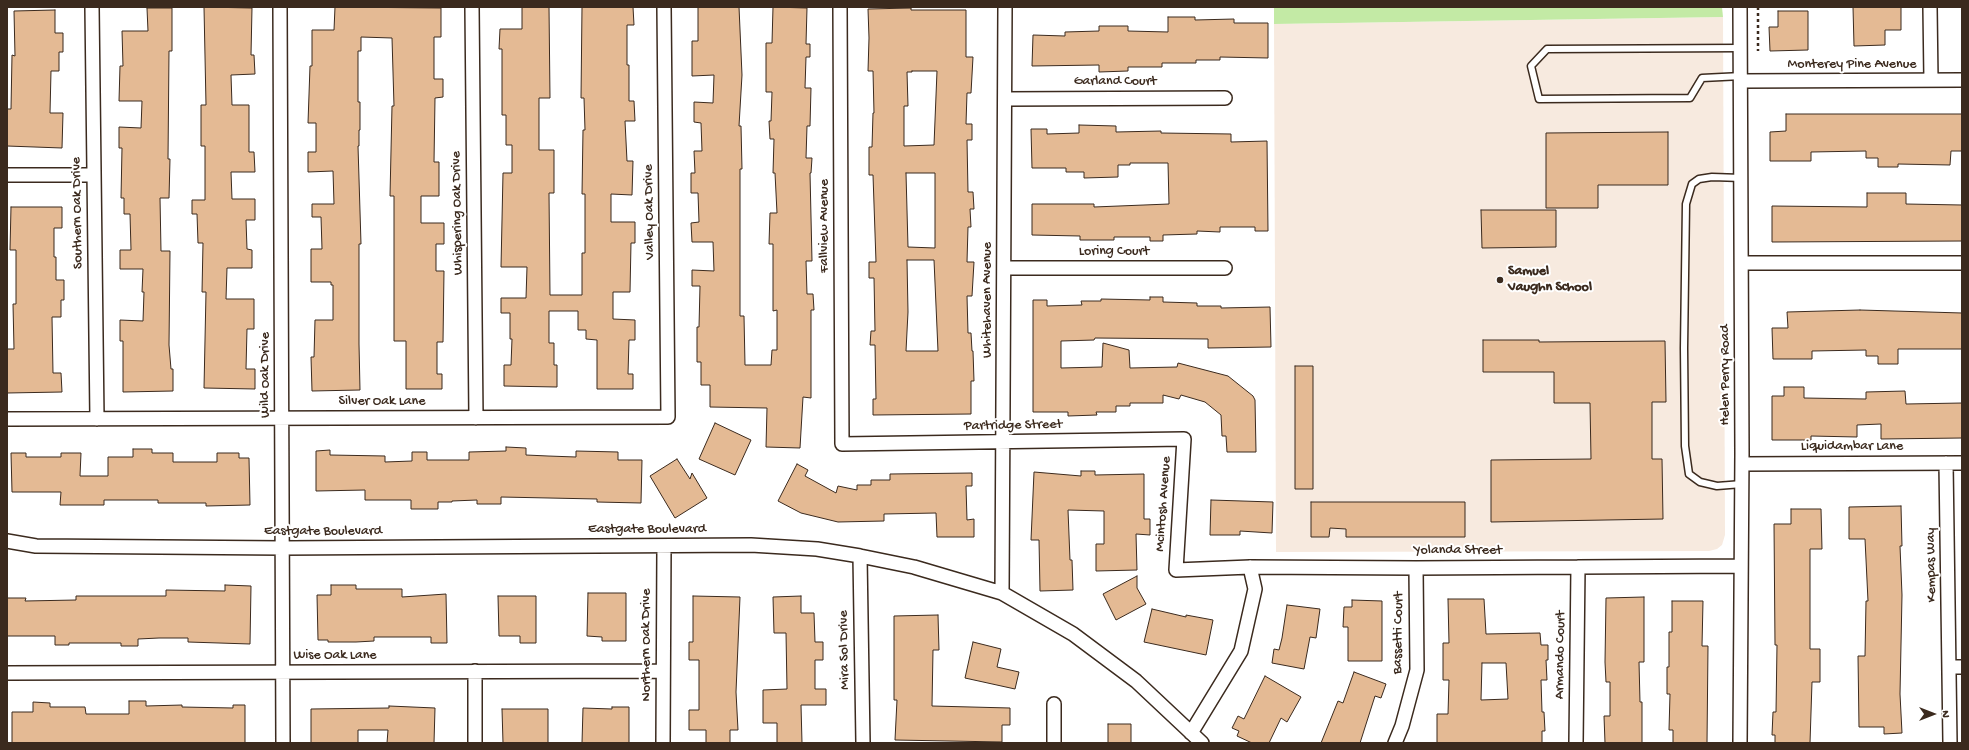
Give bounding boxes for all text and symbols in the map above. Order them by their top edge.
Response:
street label: Monterey Pine Avenue [1787,57,1917,73]
street label: Garland Court [1074,74,1156,90]
street label: Whispering Oak Drive [449,151,467,275]
street label: Southern Oak Drive [69,157,87,269]
street label: Valley Oak Drive [641,164,659,260]
street label: Fallview Avenue [817,179,833,273]
street label: Whitehaven Avenue [980,242,996,358]
street label: Loring Court [1079,244,1149,260]
place label: Samuel Vaughn School [1508,264,1592,296]
marker: Samuel Vaughn School [1495,275,1505,285]
street label: Helen Perry Road [1718,324,1734,426]
street label: Wild Oak Drive [258,332,274,418]
street label: Silver Oak Lane [339,394,425,410]
street label: Partridge Street [964,417,1062,435]
street label: Liquidambar Lane [1801,439,1903,455]
street label: Mcintosh Avenue [1152,456,1176,552]
street label: Eastgate Boulevard [588,522,706,538]
street label: Eastgate Boulevard [264,524,382,540]
street label: Kempas Way [1923,528,1941,602]
street label: Yolanda Street [1414,543,1502,559]
street label: Northern Oak Drive [639,588,655,702]
street label: Bassetti Court [1390,592,1408,674]
street label: Mira Sol Drive [836,610,854,690]
street label: Armando Court [1552,611,1570,699]
street label: Wise Oak Lane [293,648,377,664]
north arrow [1913,694,1953,734]
text: N [1939,710,1951,718]

